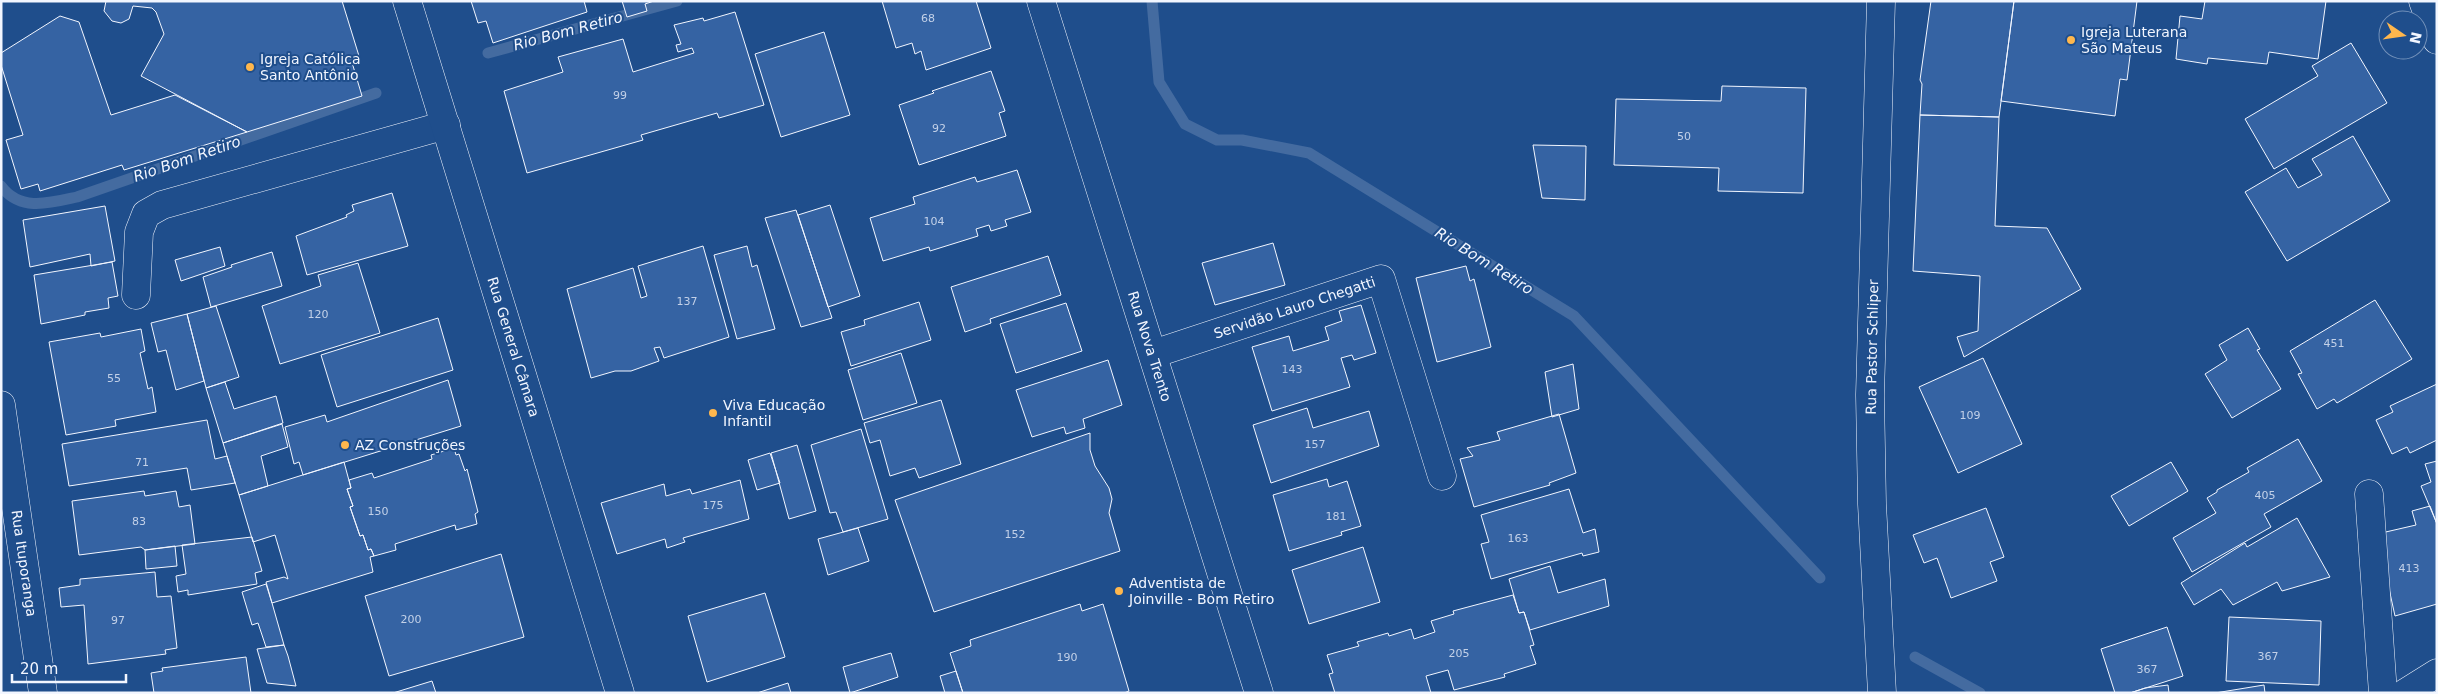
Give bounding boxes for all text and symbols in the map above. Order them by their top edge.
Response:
water label: Rio Bom Retiro [511,8,625,54]
north arrow [2378,10,2428,60]
house number: 68 [921,12,935,25]
place label: Igreja Luterana São Mateus [2081,24,2187,56]
text: N [2407,30,2425,45]
marker: Igreja Luterana São Mateus [2065,34,2077,46]
place label: Igreja Católica Santo Antônio [260,51,360,83]
marker: Igreja Católica Santo Antônio [244,61,256,73]
house number: 99 [613,89,627,102]
house number: 92 [932,122,946,135]
house number: 50 [1677,130,1691,143]
water label: Rio Bom Retiro [131,132,243,186]
house number: 104 [924,215,945,228]
water label: Rio Bom Retiro [1432,224,1536,298]
street label: Servidão Lauro Chegatti [1212,273,1378,342]
street label: Rua General Câmara [484,275,543,419]
street label: Rua Pastor Schliper [1863,279,1881,415]
street label: Rua Nova Trento [1125,289,1175,404]
house number: 137 [677,295,698,308]
house number: 120 [308,308,329,321]
house number: 451 [2324,337,2345,350]
house number: 143 [1282,363,1303,376]
house number: 55 [107,372,121,385]
place label: Viva Educação Infantil [723,397,825,429]
marker: Viva Educação Infantil [707,407,719,419]
house number: 109 [1960,409,1981,422]
place label: AZ Construções [355,437,465,453]
house number: 157 [1305,438,1326,451]
marker: AZ Construções [339,439,351,451]
house number: 71 [135,456,149,469]
house number: 405 [2255,489,2276,502]
house number: 175 [703,499,724,512]
house number: 150 [368,505,389,518]
street label: Rua Ituporanga [8,509,40,618]
house number: 181 [1326,510,1347,523]
house number: 83 [132,515,146,528]
house number: 152 [1005,528,1026,541]
house number: 163 [1508,532,1529,545]
house number: 413 [2399,562,2420,575]
place label: Adventista de Joinville - Bom Retiro [1128,575,1274,607]
marker: Adventista de Joinville - Bom Retiro [1113,585,1125,597]
house number: 200 [401,613,422,626]
house number: 97 [111,614,125,627]
house number: 205 [1449,647,1470,660]
house number: 367 [2258,650,2279,663]
house number: 190 [1057,651,1078,664]
scale bar [12,652,126,684]
text: 20 m [20,660,58,678]
house number: 367 [2137,663,2158,676]

